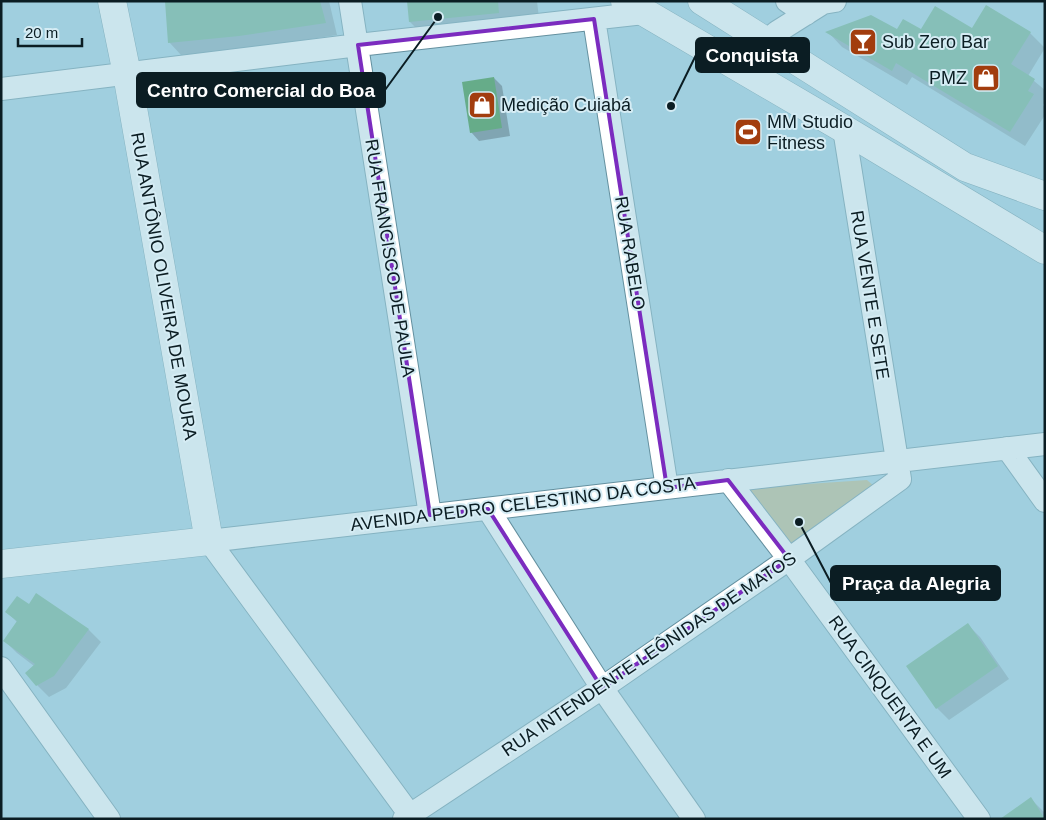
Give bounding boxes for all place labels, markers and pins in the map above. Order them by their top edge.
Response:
bar icon: Sub Zero Bar [848,27,878,57]
place label: Sub Zero Bar [882,32,989,52]
callout: Conquista [696,38,809,72]
shop icon: PMZ [971,63,1001,93]
place label: PMZ [929,68,967,88]
callout: Centro Comercial do Boa [137,73,385,107]
shop icon: Medição Cuiabá [467,90,497,120]
place label: Medição Cuiabá [501,95,632,115]
place label: MM Studio Fitness [767,112,853,153]
sports icon: MM Studio Fitness [733,117,763,147]
callout: Praça da Alegria [831,566,1000,600]

